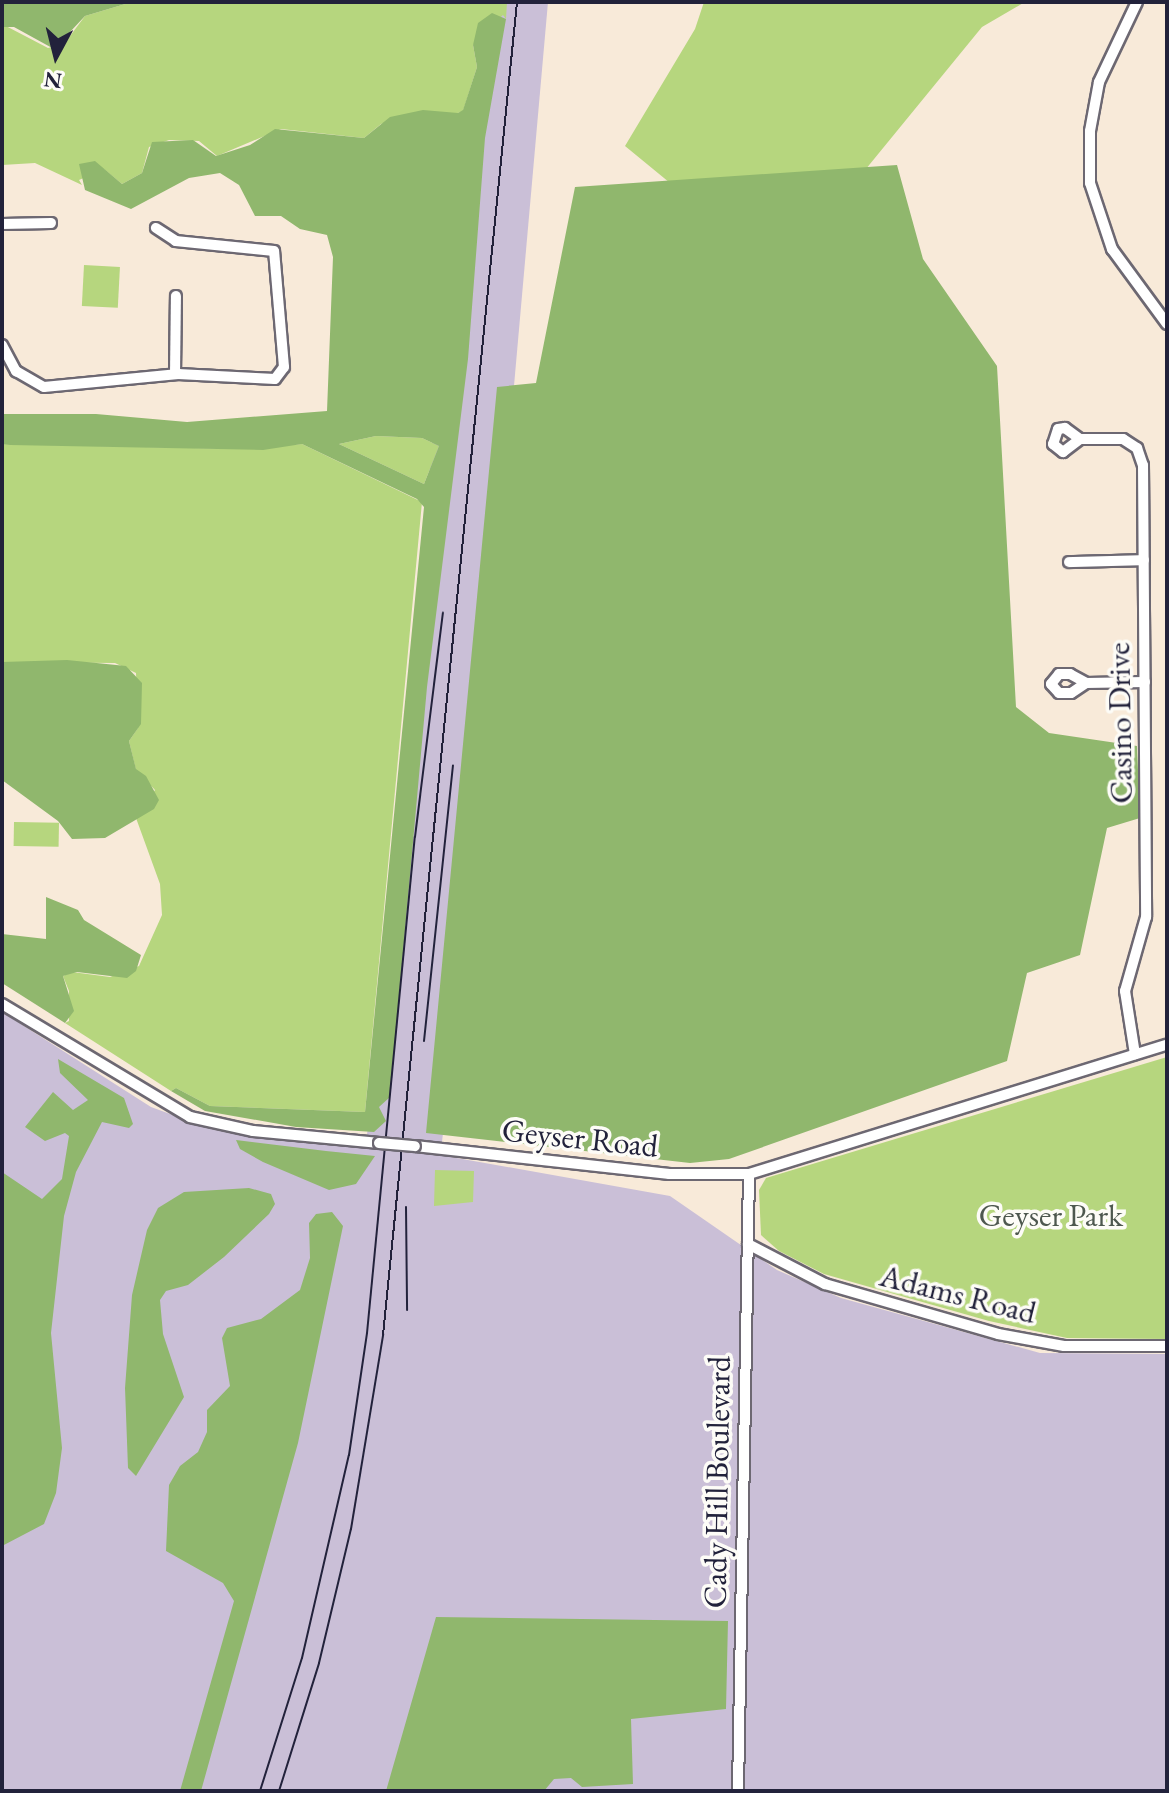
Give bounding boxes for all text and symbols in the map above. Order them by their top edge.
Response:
north arrow [16,16,96,96]
text: N [42,65,64,96]
street label: Casino Drive [1099,642,1141,804]
street label: Geyser Road [500,1111,660,1165]
park label: Geyser Park [979,1196,1123,1234]
street label: Adams Road [876,1256,1040,1332]
street label: Cady Hill Boulevard [696,1355,738,1609]

